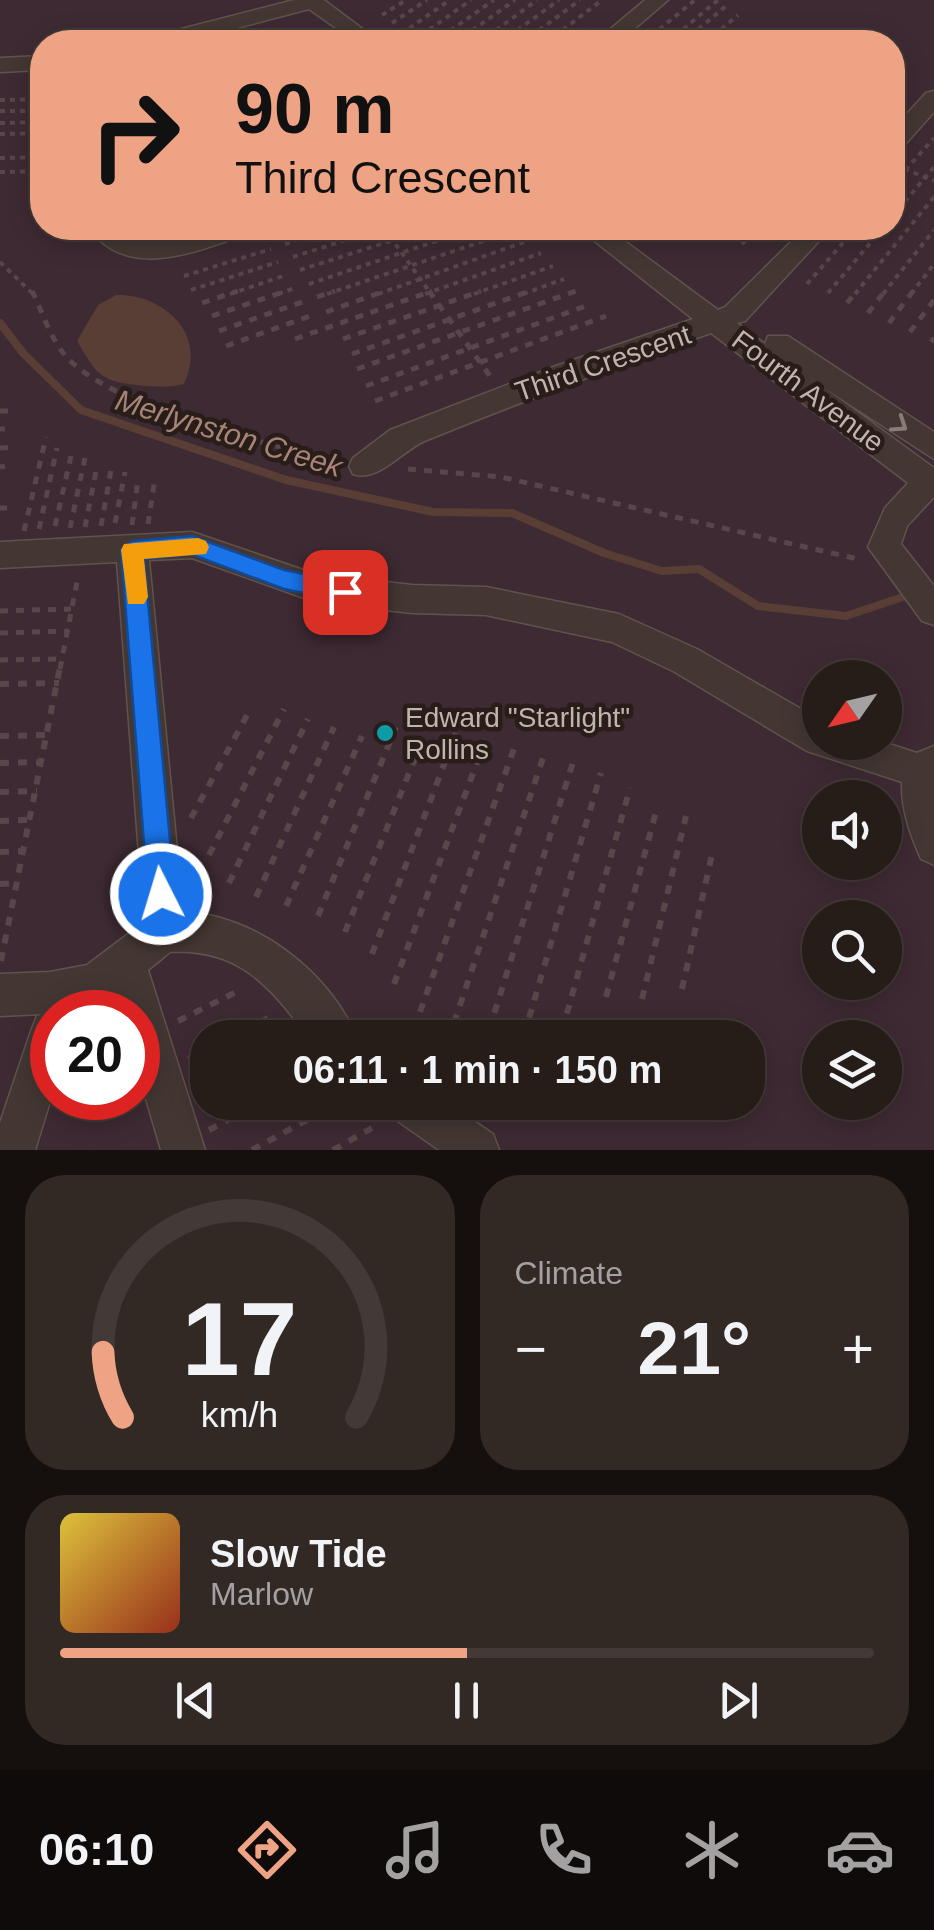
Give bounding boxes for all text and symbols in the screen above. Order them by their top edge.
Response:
icon: right [70,70,200,200]
text: 90 m [235,70,395,148]
text: Third Crescent [235,152,530,203]
street label: Third Crescent [511,318,695,408]
street label: Fourth Avenue [726,324,890,458]
water label: Merlynston Creek [112,383,348,484]
one-way arrow [889,413,908,431]
pin [303,550,388,635]
icon: arrive [318,565,373,620]
north arrow [802,660,902,760]
map controls [802,660,902,1120]
place label: Edward "Starlight" Rollins [405,702,630,765]
marker: Edward "Starlight" Rollins [374,722,396,744]
button: sound [802,780,902,880]
position arrow [109,842,213,946]
button: search [802,900,902,1000]
speed limit sign: 20 [30,990,160,1120]
button: layers [802,1020,902,1120]
text: 06:11 · 1 min · 150 m [293,1049,662,1091]
text: Climate [515,1255,623,1291]
text: 17 [182,1281,298,1397]
text: 21° [638,1306,751,1390]
text: − [515,1318,547,1380]
text: + [842,1318,874,1380]
text: km/h [201,1395,278,1435]
text: Slow Tide [210,1533,387,1575]
text: Marlow [210,1576,313,1612]
icon: previous [168,1673,223,1728]
icon: pause [439,1673,494,1728]
icon: next [711,1673,766,1728]
icon: directions [232,1815,302,1885]
icon: music [380,1815,450,1885]
icon: phone [529,1815,599,1885]
icon: climate [677,1815,747,1885]
icon: car [825,1815,895,1885]
text: 06:10 [39,1824,154,1875]

